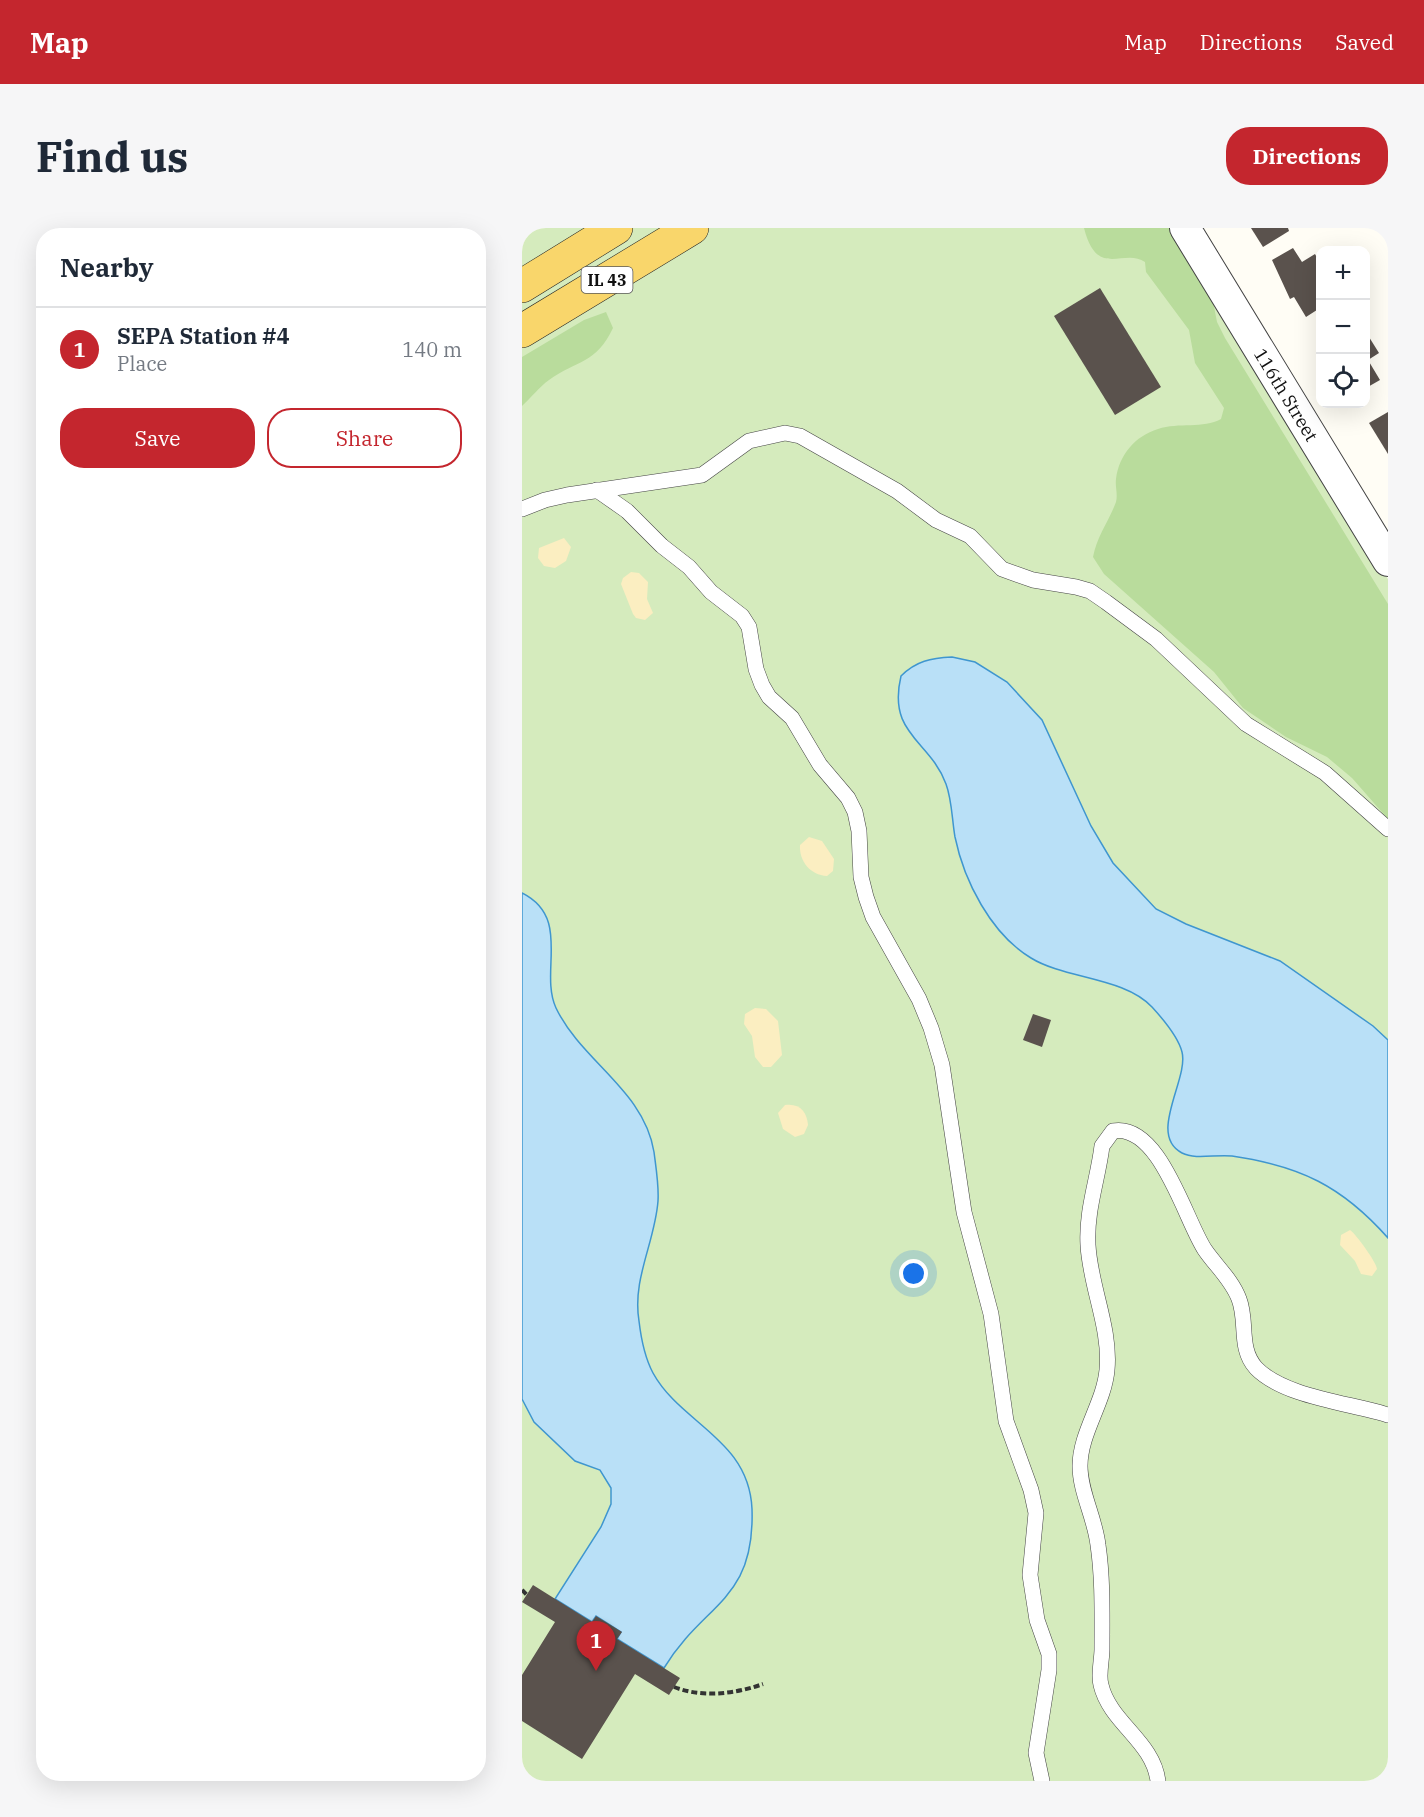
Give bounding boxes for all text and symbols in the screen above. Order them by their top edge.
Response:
text: Map [30,24,89,61]
text: Map [1124,28,1167,56]
text: Directions [1200,28,1302,56]
text: Saved [1335,28,1394,56]
button: Directions [1226,127,1388,185]
text: Find us [36,129,188,184]
map controls [1316,246,1370,408]
button: + [1316,246,1370,300]
text: Nearby [60,250,154,284]
road number: IL 43 [582,267,632,293]
button: − [1316,300,1370,354]
text: SEPA Station #4 [117,321,290,350]
text: 1 [74,336,86,363]
text: 140 m [402,336,462,363]
street label: 116th Street [1249,344,1324,445]
text: Place [117,350,167,377]
button: locate [1316,354,1370,408]
button: Save [60,408,255,468]
button: Share [267,408,462,468]
your location [899,1259,928,1288]
pin: 1 [576,1622,616,1671]

